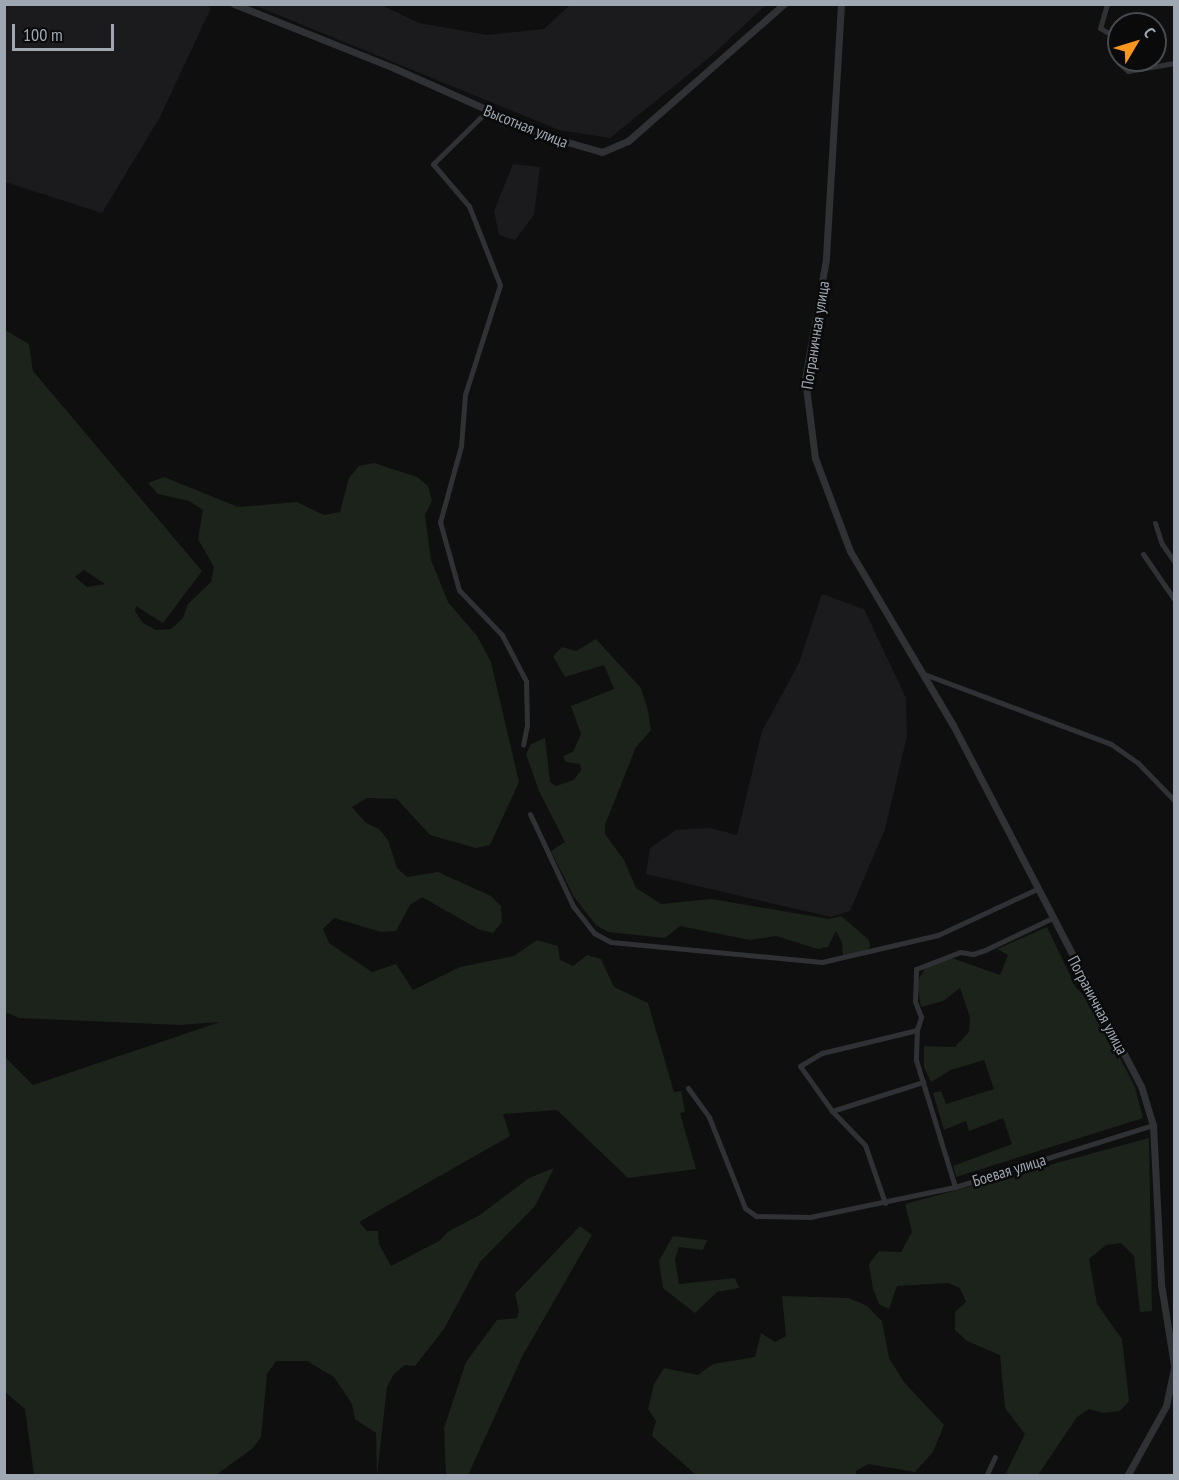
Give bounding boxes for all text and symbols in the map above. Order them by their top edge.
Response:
scale bar [15,12,117,50]
north arrow [1107,12,1167,72]
text: 100 m [23,23,63,46]
text: С [1139,23,1160,41]
street label: Высотная улица [481,100,571,152]
street label: Пограничная улица [797,279,833,391]
street label: Пограничная улица [1064,952,1132,1058]
street label: Боевая улица [970,1150,1048,1190]

